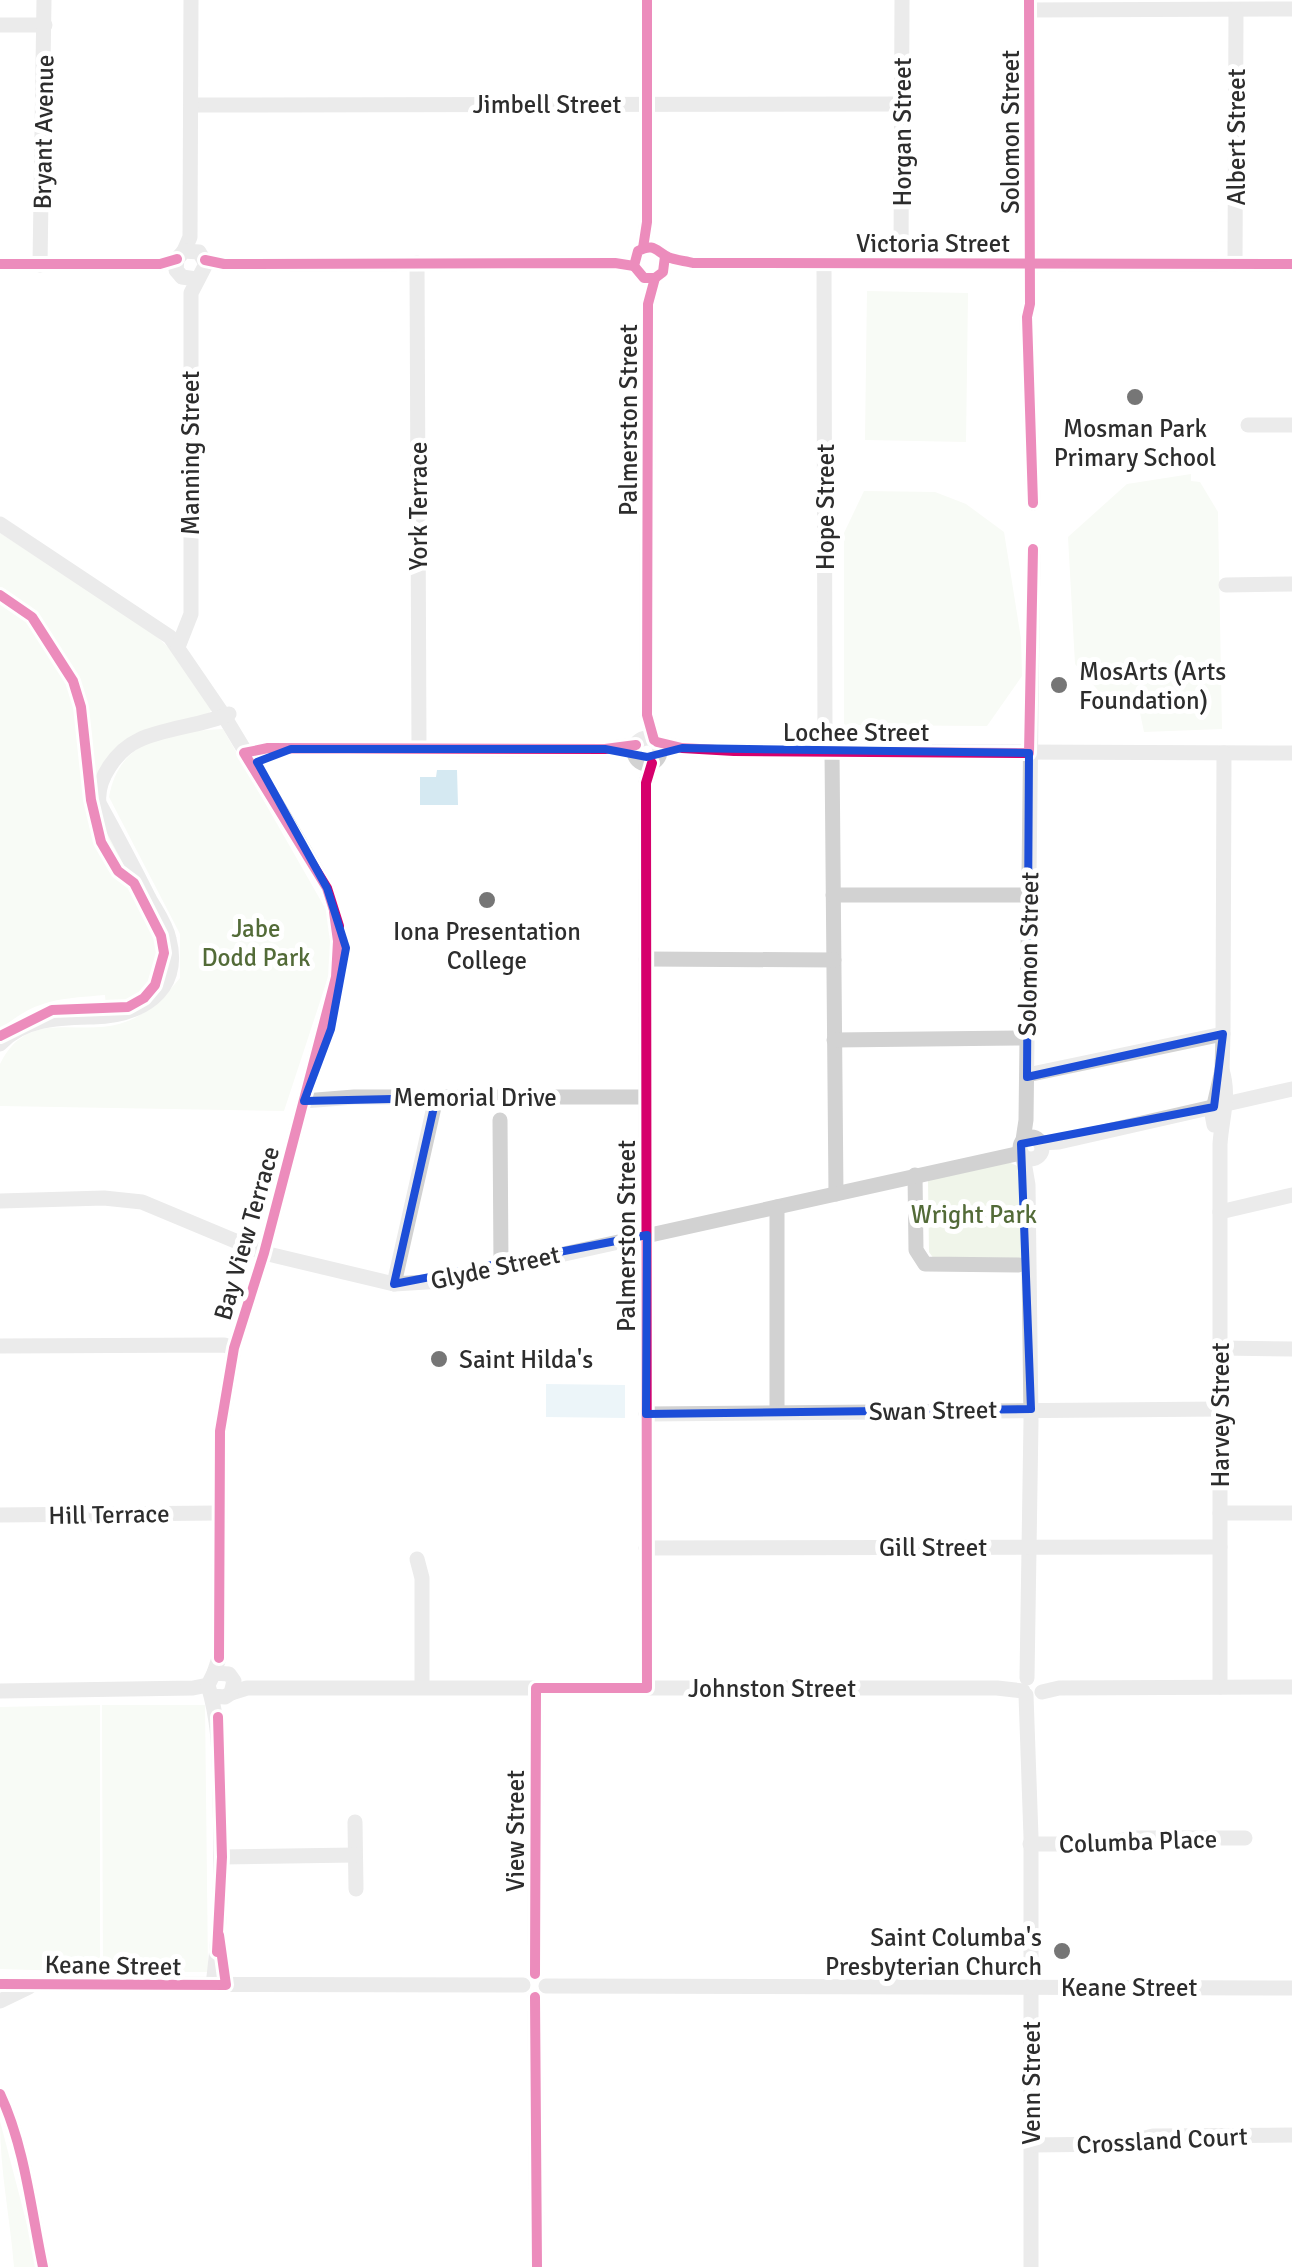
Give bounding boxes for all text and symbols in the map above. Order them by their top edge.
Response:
street label: Solomon Street [995,50,1026,214]
street label: Bryant Avenue [27,54,60,210]
street label: Horgan Street [887,57,918,206]
street label: Albert Street [1221,68,1252,206]
street label: Jimbell Street [473,89,622,120]
street label: Victoria Street [856,228,1010,259]
street label: Palmerston Street [613,324,644,516]
street label: Manning Street [175,371,206,535]
marker: Mosman Park Primary School [1124,386,1146,408]
place label: Mosman Park Primary School [1054,413,1216,473]
street label: York Terrace [403,441,434,571]
street label: Hope Street [810,444,841,570]
place label: MosArts (Arts Foundation) [1079,656,1226,716]
marker: MosArts (Arts Foundation) [1048,674,1070,696]
street label: Lochee Street [783,717,929,748]
street label: Solomon Street [1012,871,1045,1036]
marker: Iona Presentation College [476,889,498,911]
park label: Jabe Dodd Park [201,913,311,973]
place label: Iona Presentation College [393,916,581,976]
street label: Memorial Drive [393,1082,557,1113]
street label: Palmerston Street [611,1140,642,1332]
street label: Bay View Terrace [207,1143,286,1324]
park label: Wright Park [911,1199,1038,1230]
street label: Glyde Street [428,1239,563,1296]
street label: Harvey Street [1205,1342,1236,1488]
place label: Saint Hilda's [459,1344,593,1375]
marker: Saint Hilda's [428,1348,450,1370]
street label: Swan Street [869,1394,998,1427]
street label: Hill Terrace [48,1498,170,1531]
street label: Gill Street [879,1532,987,1563]
street label: Johnston Street [688,1673,856,1704]
street label: View Street [500,1770,531,1892]
street label: Columba Place [1058,1823,1218,1860]
place label: Saint Columba's Presbyterian Church [825,1922,1042,1982]
marker: Saint Columba's Presbyterian Church [1051,1940,1073,1962]
street label: Keane Street [44,1949,182,1982]
street label: Keane Street [1061,1972,1197,2003]
street label: Venn Street [1016,2021,1047,2145]
street label: Crossland Court [1076,2121,1249,2160]

